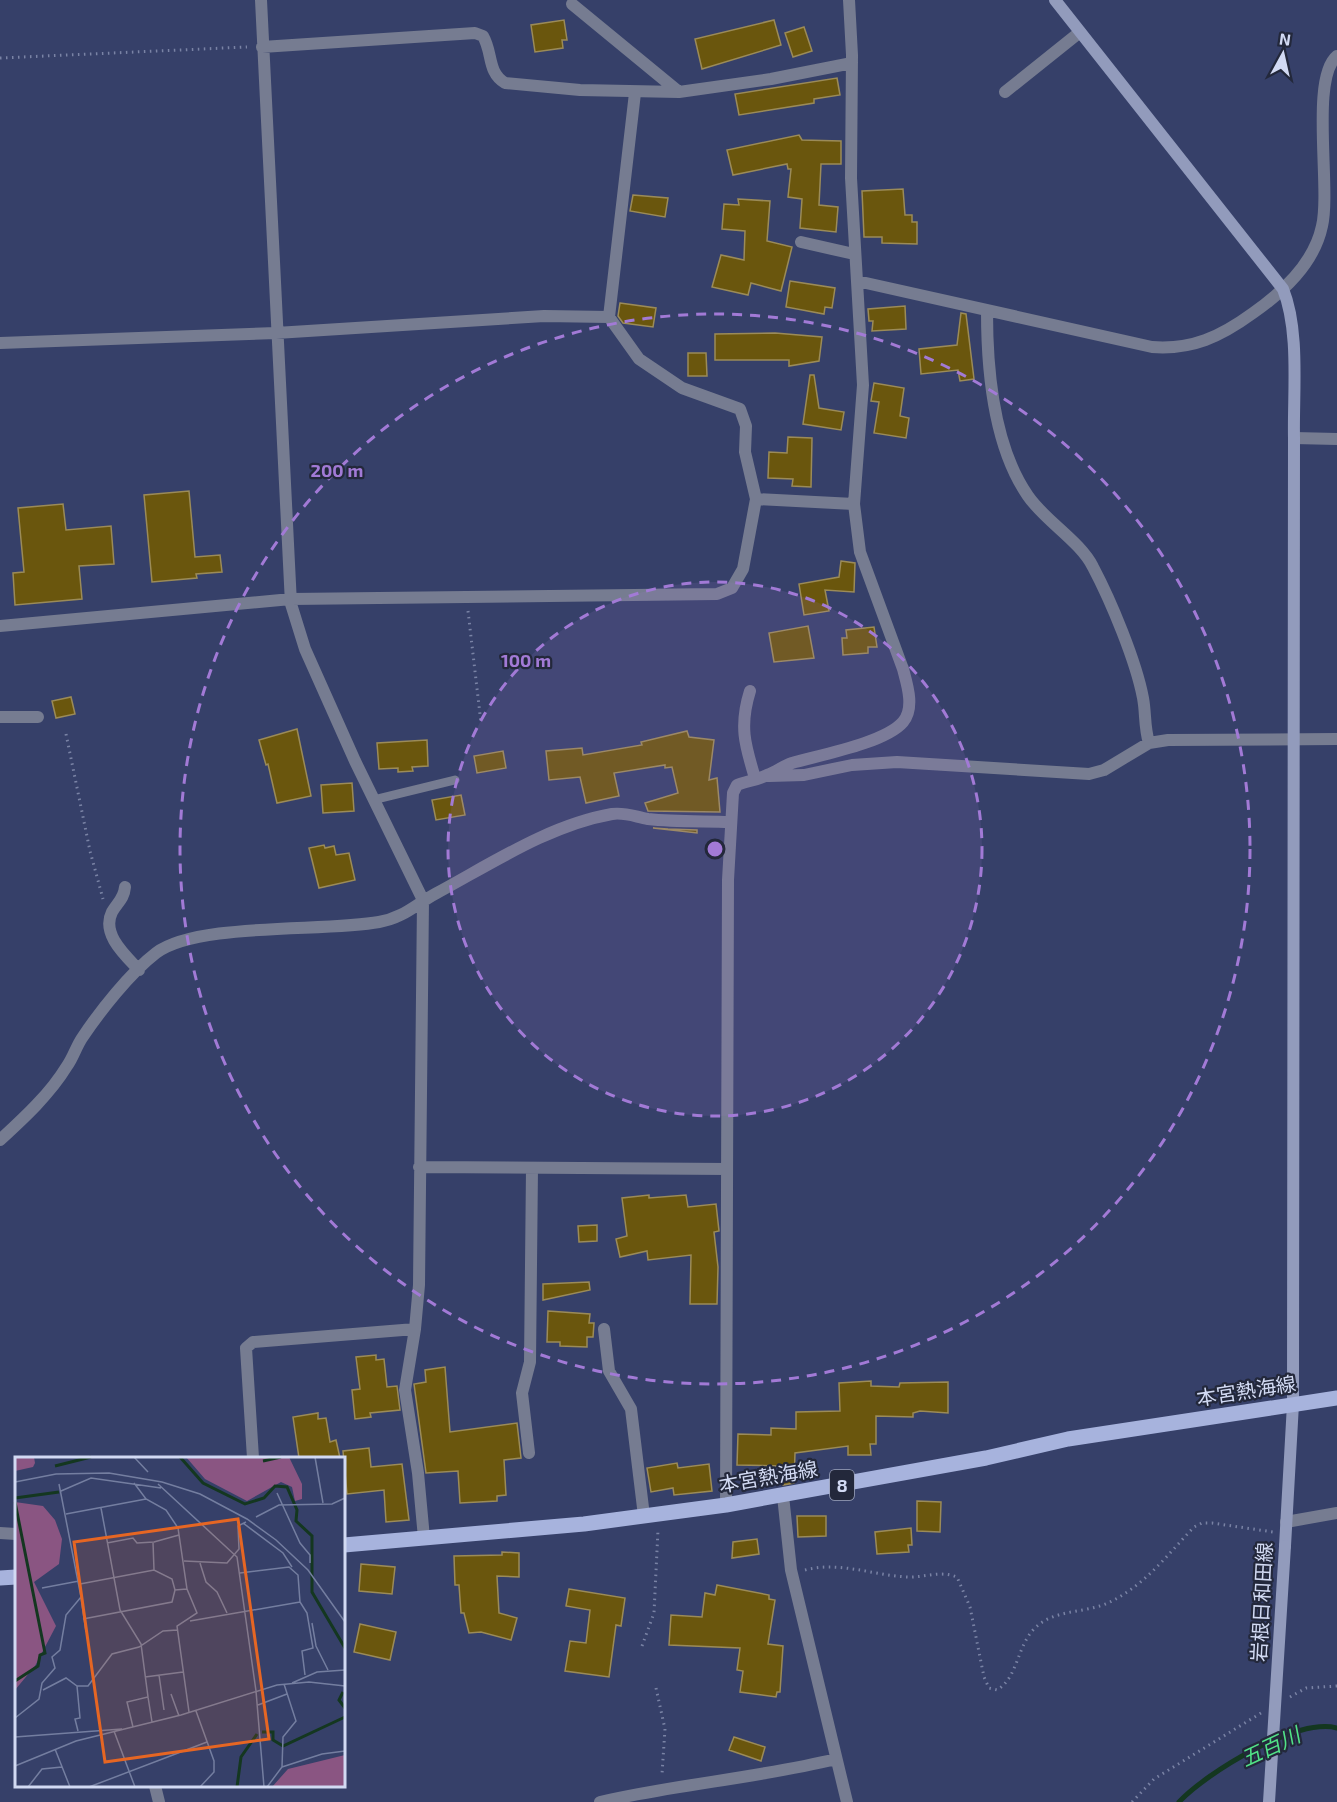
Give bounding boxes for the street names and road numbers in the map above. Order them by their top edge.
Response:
street label: 本宮熱海線 [1195,1370,1297,1410]
street label: 本宮熱海線 [717,1455,819,1497]
road number: 8 [830,1470,854,1500]
street label: 岩根日和田線 [1246,1541,1276,1663]

